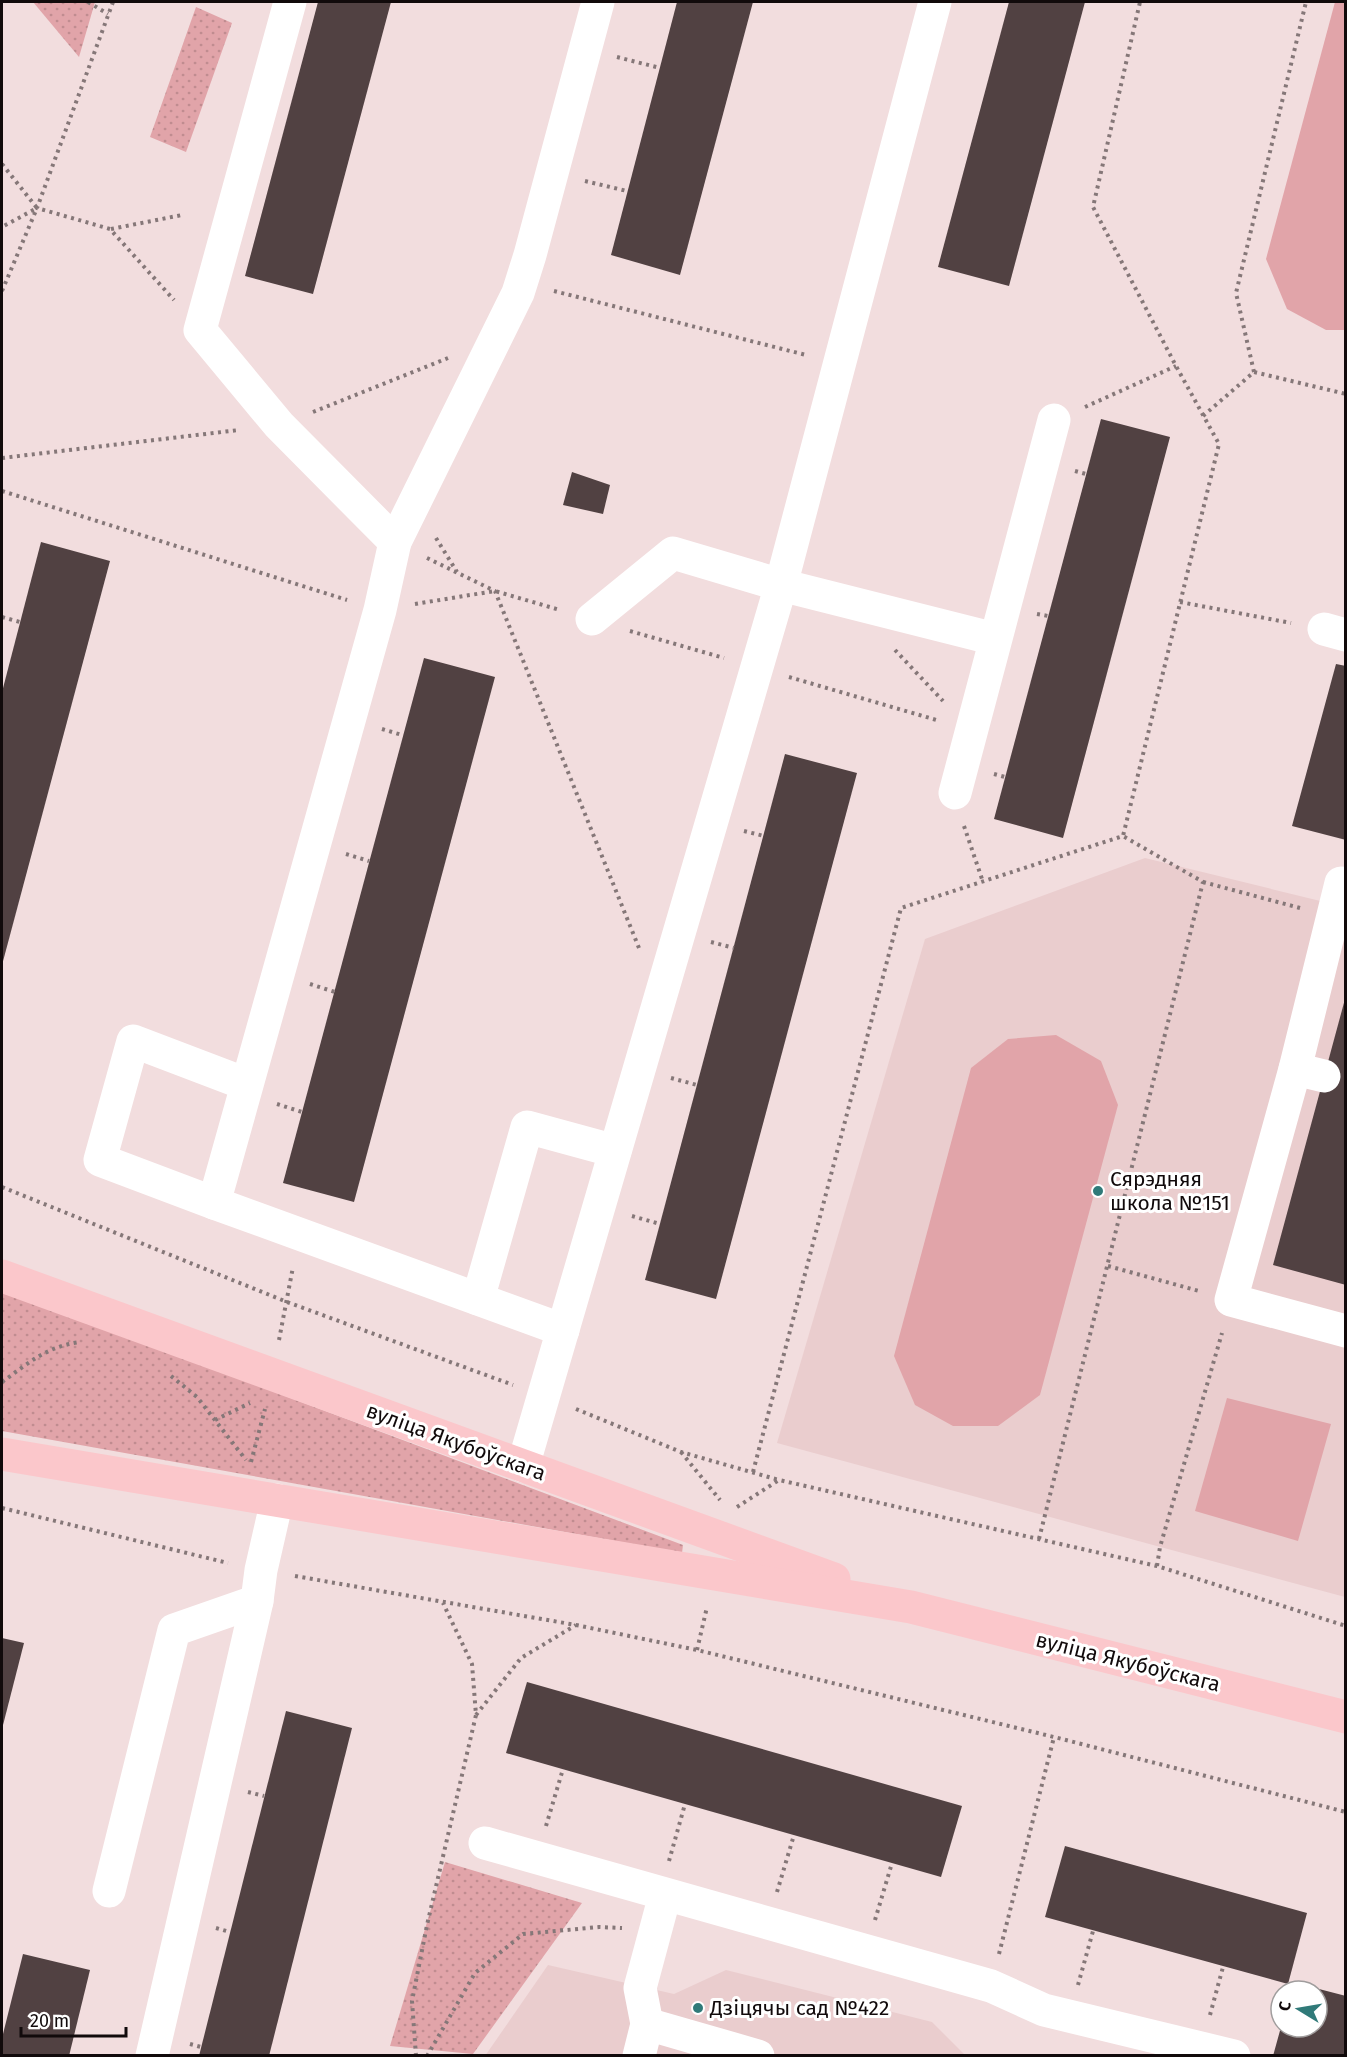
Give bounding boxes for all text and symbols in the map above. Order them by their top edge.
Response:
place label: Сярэдняя школа №151 [1110,1166,1230,1216]
marker: Сярэдняя школа №151 [1091,1184,1105,1198]
street label: вуліца Якубоўскага [363,1397,549,1487]
street label: вуліца Якубоўскага [1033,1627,1223,1697]
north arrow [1269,1979,1329,2039]
place label: Дзіцячы сад №422 [709,1995,889,2021]
text: С [1275,1999,1295,2013]
scale bar [21,2000,126,2038]
marker: Дзіцячы сад №422 [691,2001,705,2015]
text: 20 m [30,2010,69,2032]

